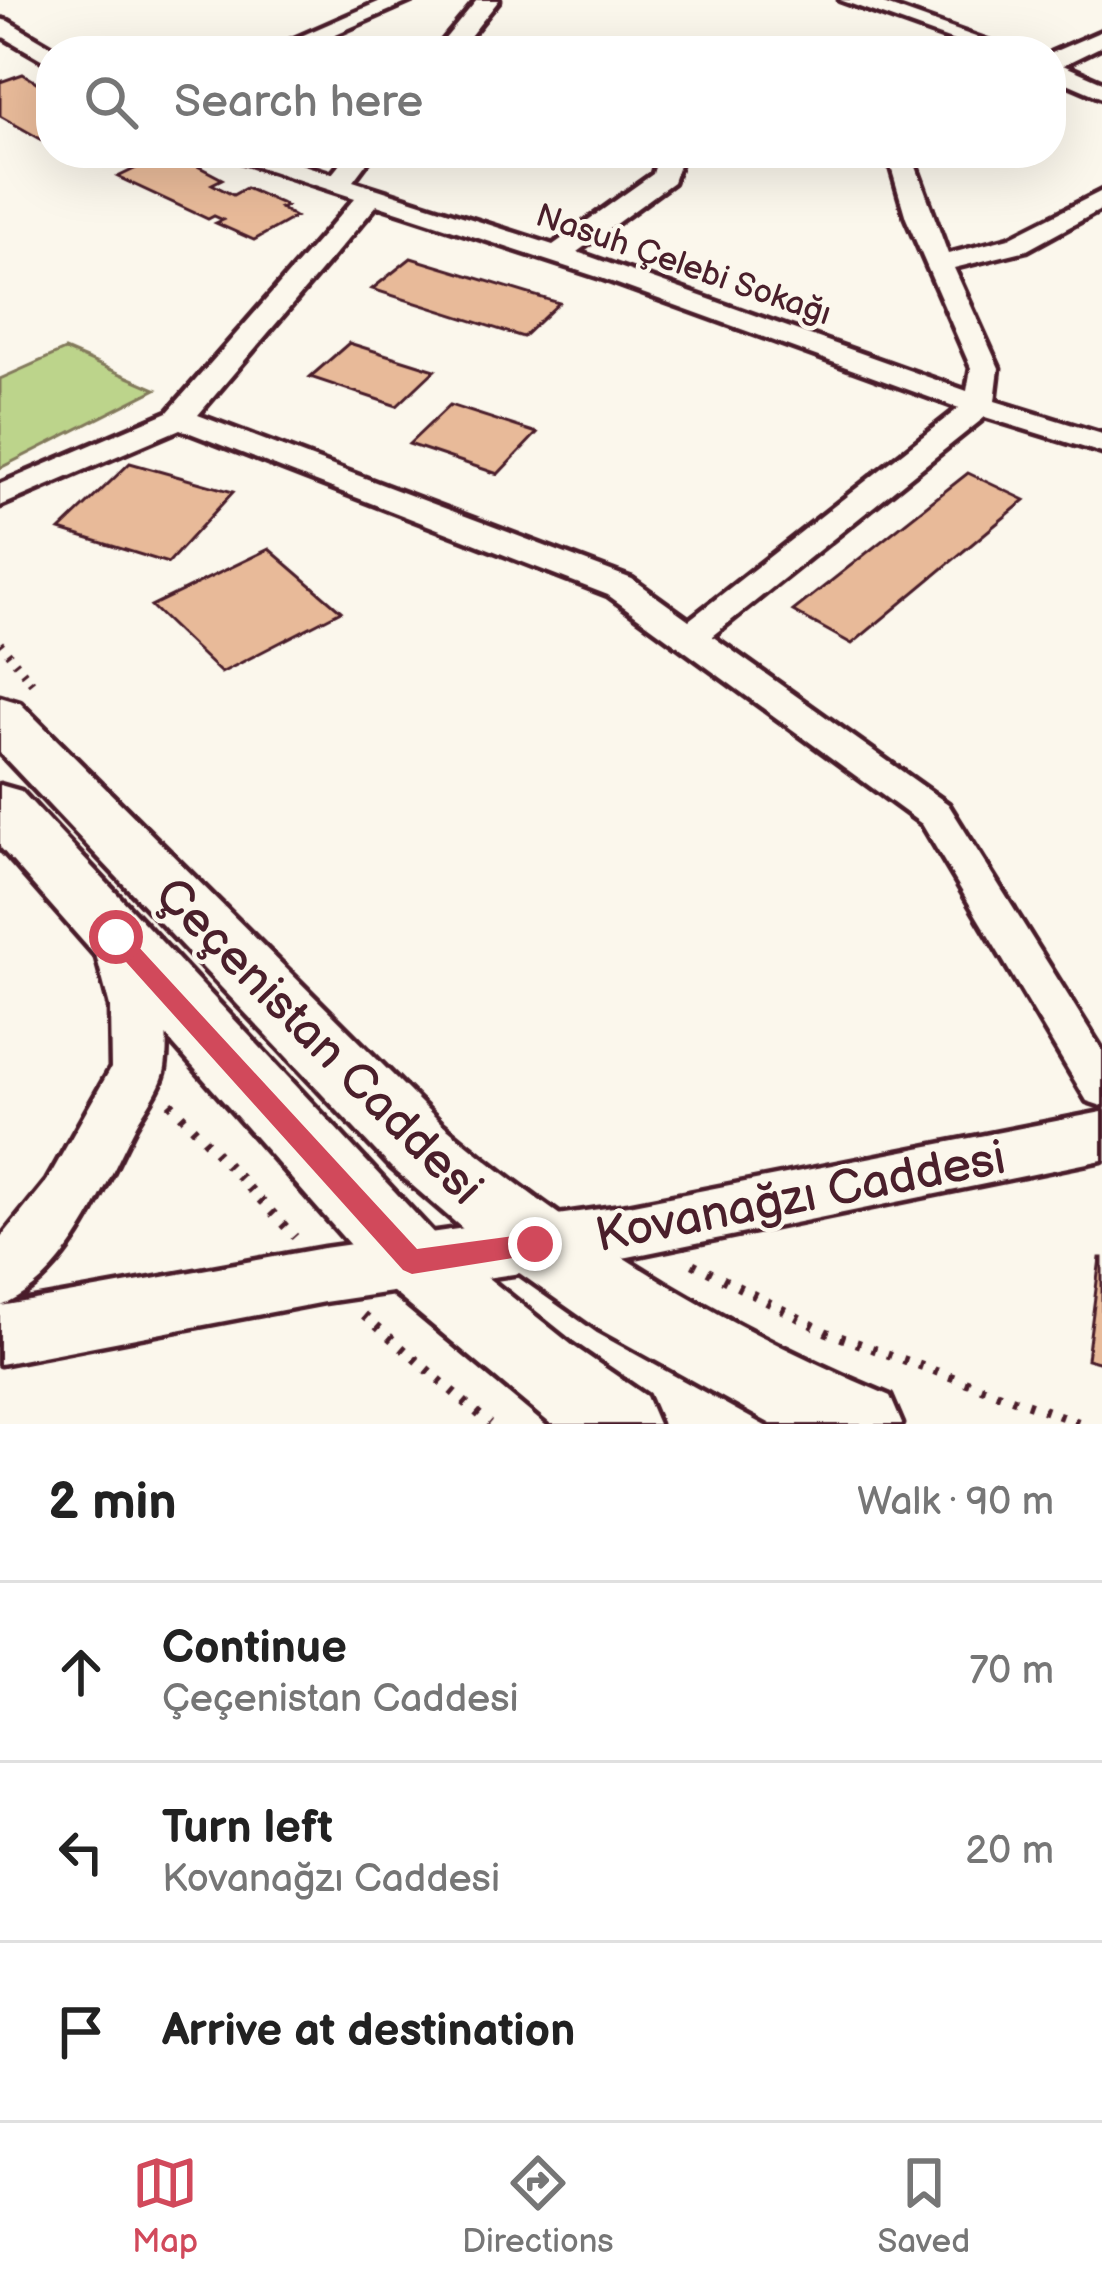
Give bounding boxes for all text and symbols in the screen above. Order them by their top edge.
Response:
search box [36,36,1066,168]
icon: search [78,69,144,135]
text: Search here [174,75,423,130]
street label: Nasuh Çelebi Sokağı [531,196,836,334]
street label: Çeçenistan Caddesi [143,866,494,1217]
route start [89,910,143,964]
street label: Kovanağzı Caddesi [591,1130,1010,1265]
route end [508,1217,562,1271]
text: 2 min [48,1472,177,1533]
text: Walk · 90 m [857,1479,1054,1526]
text: Continue [162,1621,347,1676]
icon: ahead [48,1639,114,1705]
text: 70 m [969,1648,1054,1695]
text: Çeçenistan Caddesi [162,1676,519,1723]
text: Turn left [162,1801,333,1856]
icon: left [48,1819,114,1885]
text: 20 m [965,1828,1054,1875]
text: Kovanağzı Caddesi [162,1856,500,1903]
icon: arrive [48,1999,114,2065]
text: Arrive at destination [162,2004,575,2059]
tab: Map [132,2150,198,2262]
tab: Directions [462,2150,614,2262]
tab: Saved [877,2150,970,2262]

